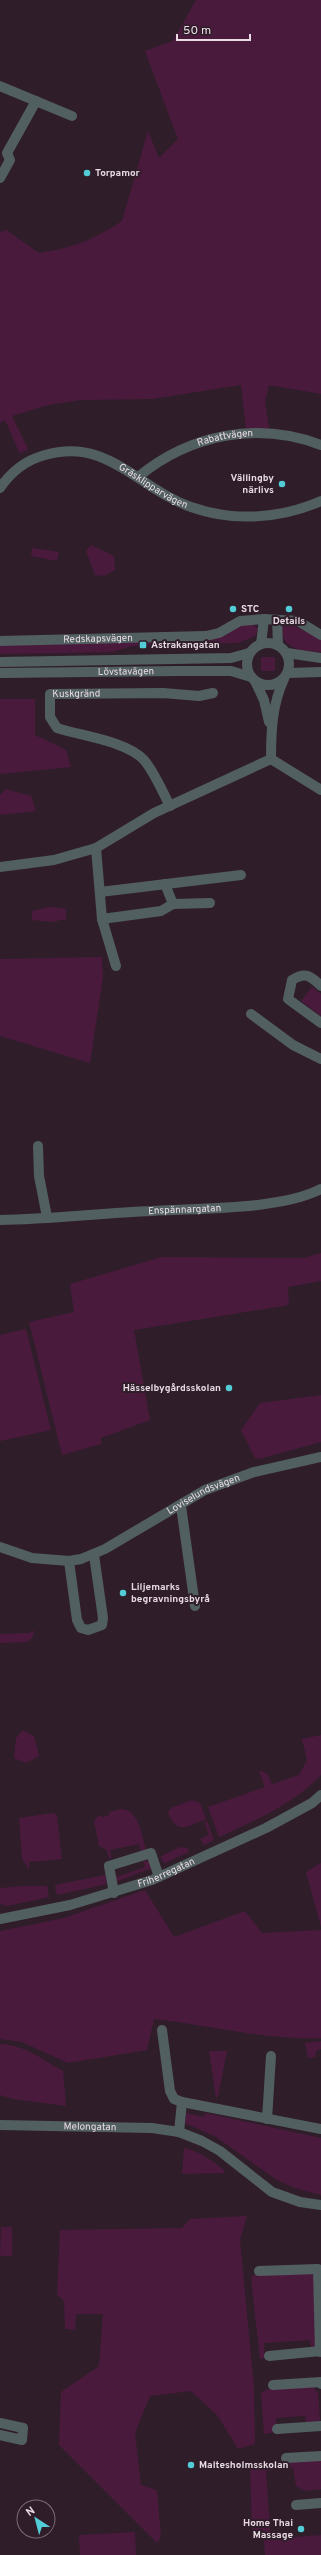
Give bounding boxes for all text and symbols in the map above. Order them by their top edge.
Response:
scale bar [177,16,250,42]
text: 50 m [183,23,211,39]
place label: Torpamor [95,167,141,180]
marker: Torpamor [82,168,92,178]
street label: Rabattvägen [195,427,253,449]
street label: Gräsklipparvägen [116,460,190,512]
place label: Vällingby närlivs [230,472,274,497]
marker: Vällingby närlivs [277,479,287,489]
place label: STC [241,603,259,616]
marker: STC [228,604,238,614]
marker: Details [284,604,294,614]
place label: Details [273,615,305,628]
street label: Redskapsvägen [63,631,133,646]
place label: Astrakangatan [151,639,220,652]
marker: Astrakangatan [138,640,148,650]
street label: Lövstavägen [98,665,154,678]
street label: Kuskgränd [52,687,100,700]
street label: Enspännargatan [148,1201,222,1218]
place label: Hässelbygårdsskolan [123,1382,221,1395]
marker: Hässelbygårdsskolan [224,1383,234,1393]
street label: Loviselundsvägen [164,1471,242,1518]
place label: Liljemarks begravningsbyrå [131,1581,210,1606]
marker: Liljemarks begravningsbyrå [118,1588,128,1598]
street label: Friherregatan [136,1855,197,1890]
street label: Melongatan [63,2120,117,2134]
place label: Maltesholmsskolan [199,2459,289,2472]
marker: Maltesholmsskolan [186,2460,196,2470]
north arrow [16,2499,56,2539]
text: N [23,2504,38,2520]
place label: Home Thai Massage [243,2517,293,2542]
marker: Home Thai Massage [296,2524,306,2534]

